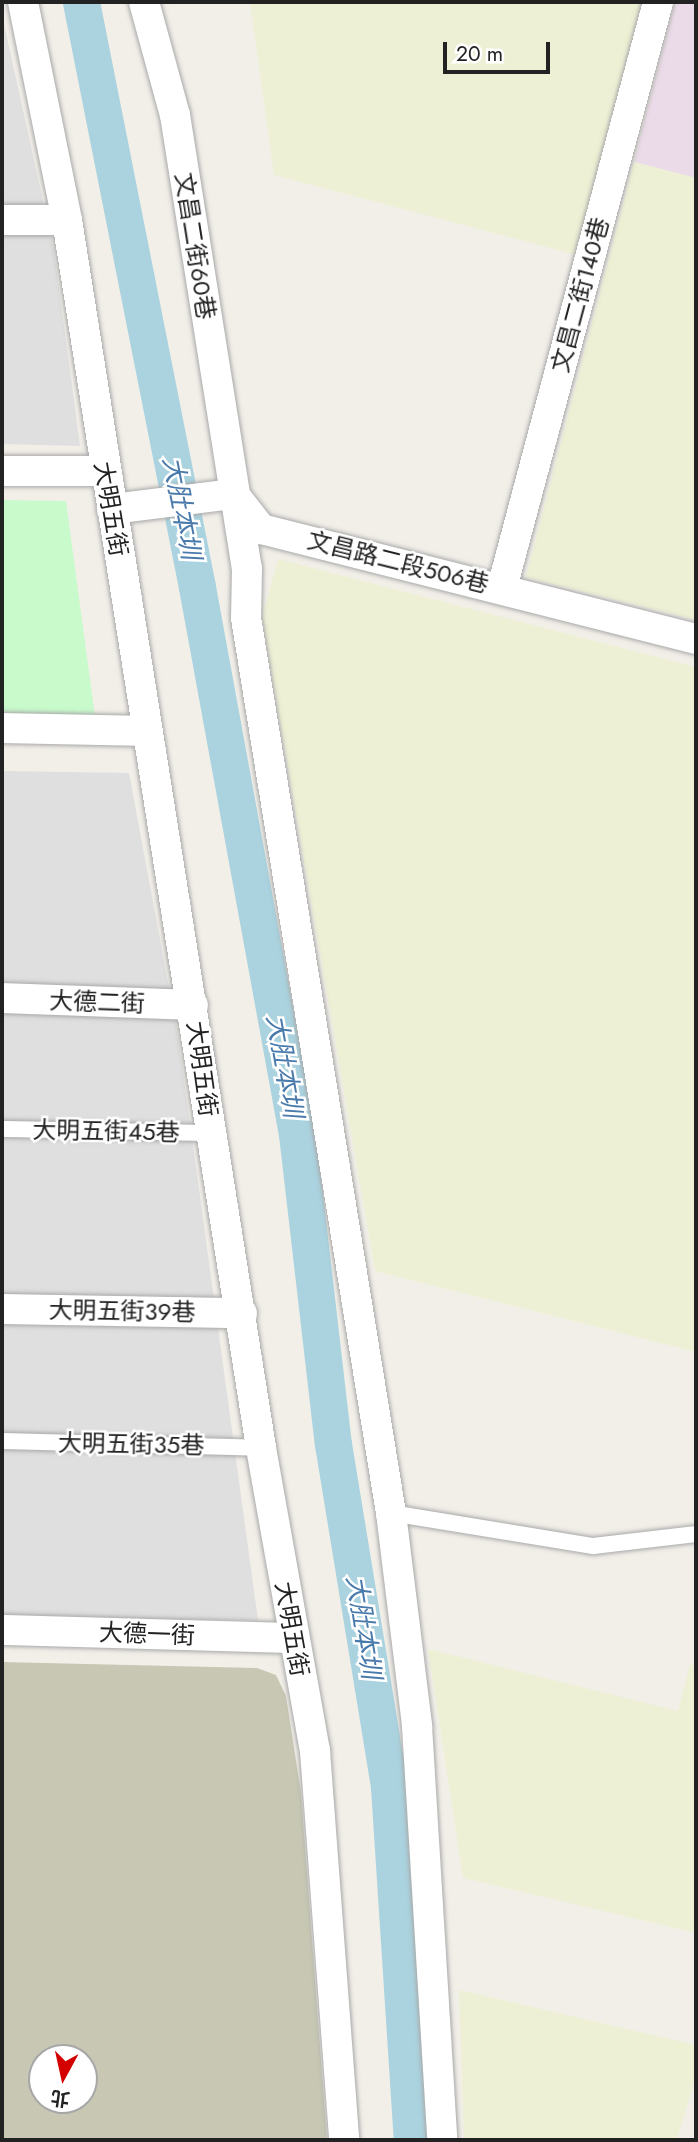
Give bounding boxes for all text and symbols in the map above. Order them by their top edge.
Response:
scale bar [446,28,553,72]
text: 20 m [456,39,503,69]
street label: 文昌二街60巷 [169,171,221,321]
street label: 文昌二街140巷 [545,214,615,376]
water label: 大肚本圳 [156,454,206,562]
street label: 大明五街 [88,459,134,559]
street label: 文昌路二段506巷 [304,526,492,598]
street label: 大德二街 [49,986,145,1018]
water label: 大肚本圳 [260,1012,308,1120]
street label: 大明五街 [181,1019,223,1119]
street label: 大明五街45巷 [32,1115,180,1147]
street label: 大明五街39巷 [48,1295,196,1327]
street label: 大明五街35巷 [57,1428,205,1460]
water label: 大肚本圳 [339,1573,387,1681]
street label: 大明五街 [269,1579,315,1679]
street label: 大德一街 [99,1618,195,1650]
north arrow [28,2044,98,2114]
text: 北 [49,2084,72,2113]

